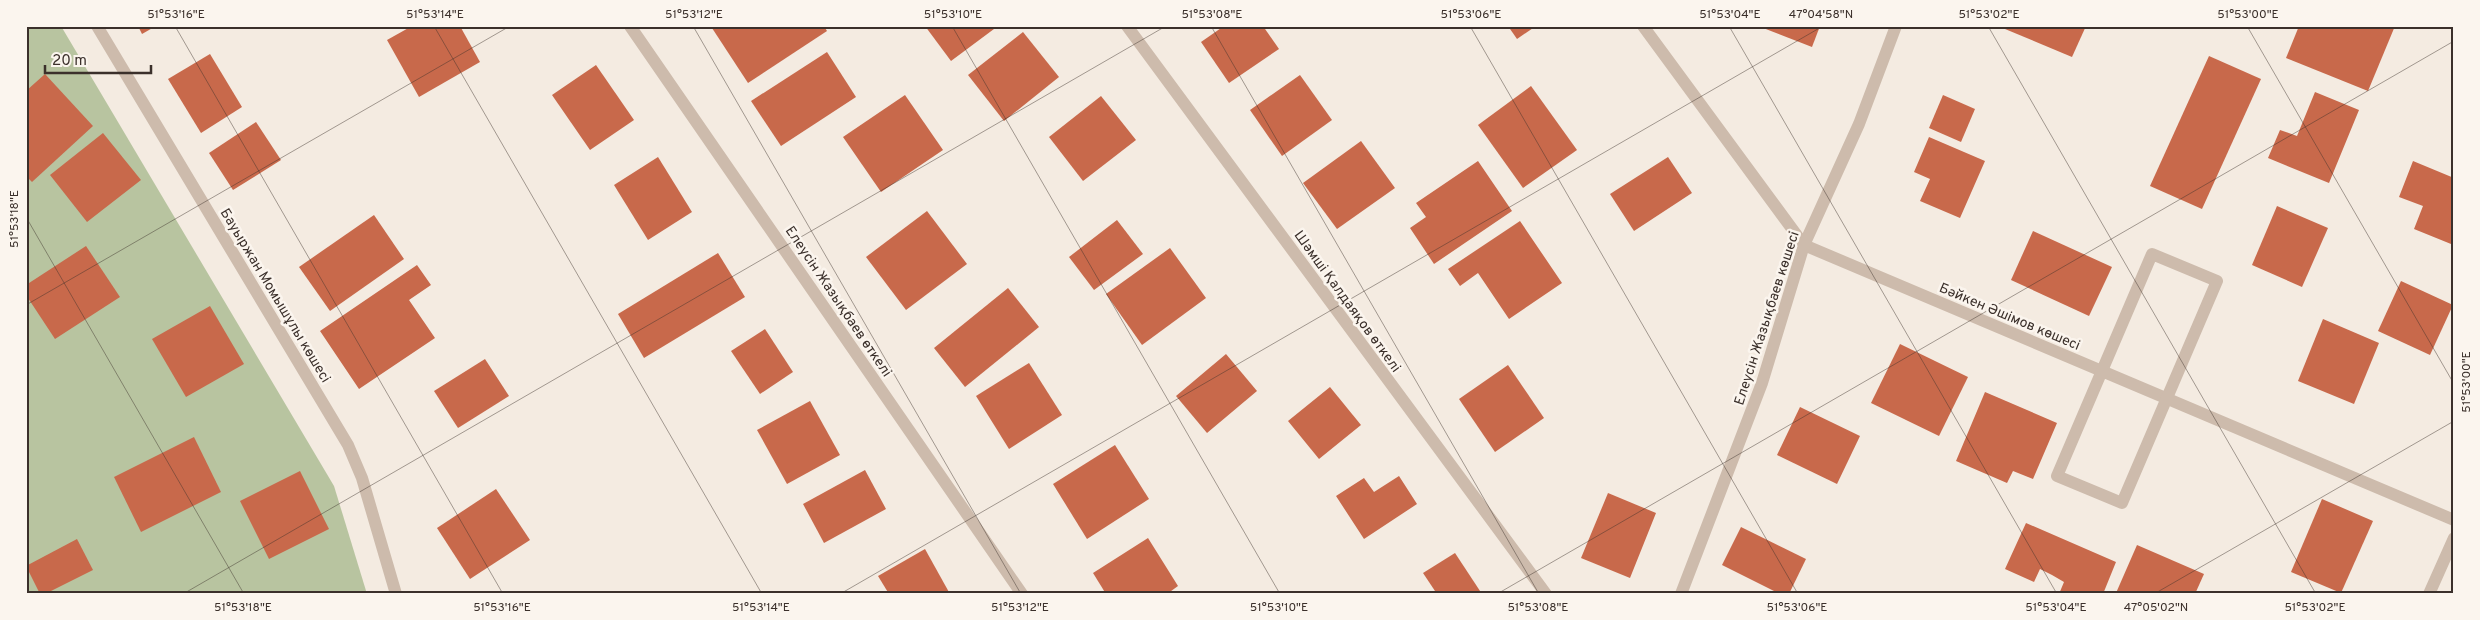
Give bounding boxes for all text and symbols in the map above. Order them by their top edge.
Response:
text: 51°53'16"E [147,7,205,23]
text: 51°53'14"E [406,7,464,23]
text: 51°53'12"E [665,7,723,23]
text: 51°53'10"E [924,7,982,23]
text: 51°53'08"E [1181,7,1243,23]
text: 51°53'06"E [1441,7,1501,23]
text: 51°53'04"E [1699,7,1761,23]
text: 47°04'58"N [1789,7,1853,23]
text: 51°53'02"E [1958,7,2020,23]
text: 51°53'00"E [2217,7,2279,23]
scale bar [45,42,151,74]
text: 20 m [52,52,87,71]
text: 51°53'18"E [7,190,23,248]
street label: Бауыржан Момышұлы көшесі [216,206,334,386]
street label: Елеусін Жазықбаев өткелі [781,223,895,380]
street label: Шәмші Қалдаяқов өткелі [1290,228,1404,376]
street label: Елеусін Жазықбаев көшесі [1731,229,1804,408]
street label: Бәйкен Әшімов көшесі [1936,280,2082,355]
text: 51°53'00"E [2459,351,2475,413]
text: 51°53'18"E [214,600,272,616]
text: 51°53'16"E [473,600,531,616]
text: 51°53'14"E [732,600,790,616]
text: 51°53'12"E [991,600,1049,616]
text: 51°53'10"E [1250,600,1308,616]
text: 51°53'08"E [1507,600,1569,616]
text: 51°53'06"E [1767,600,1827,616]
text: 51°53'04"E [2025,600,2087,616]
text: 47°05'02"N [2124,600,2188,616]
text: 51°53'02"E [2284,600,2346,616]

